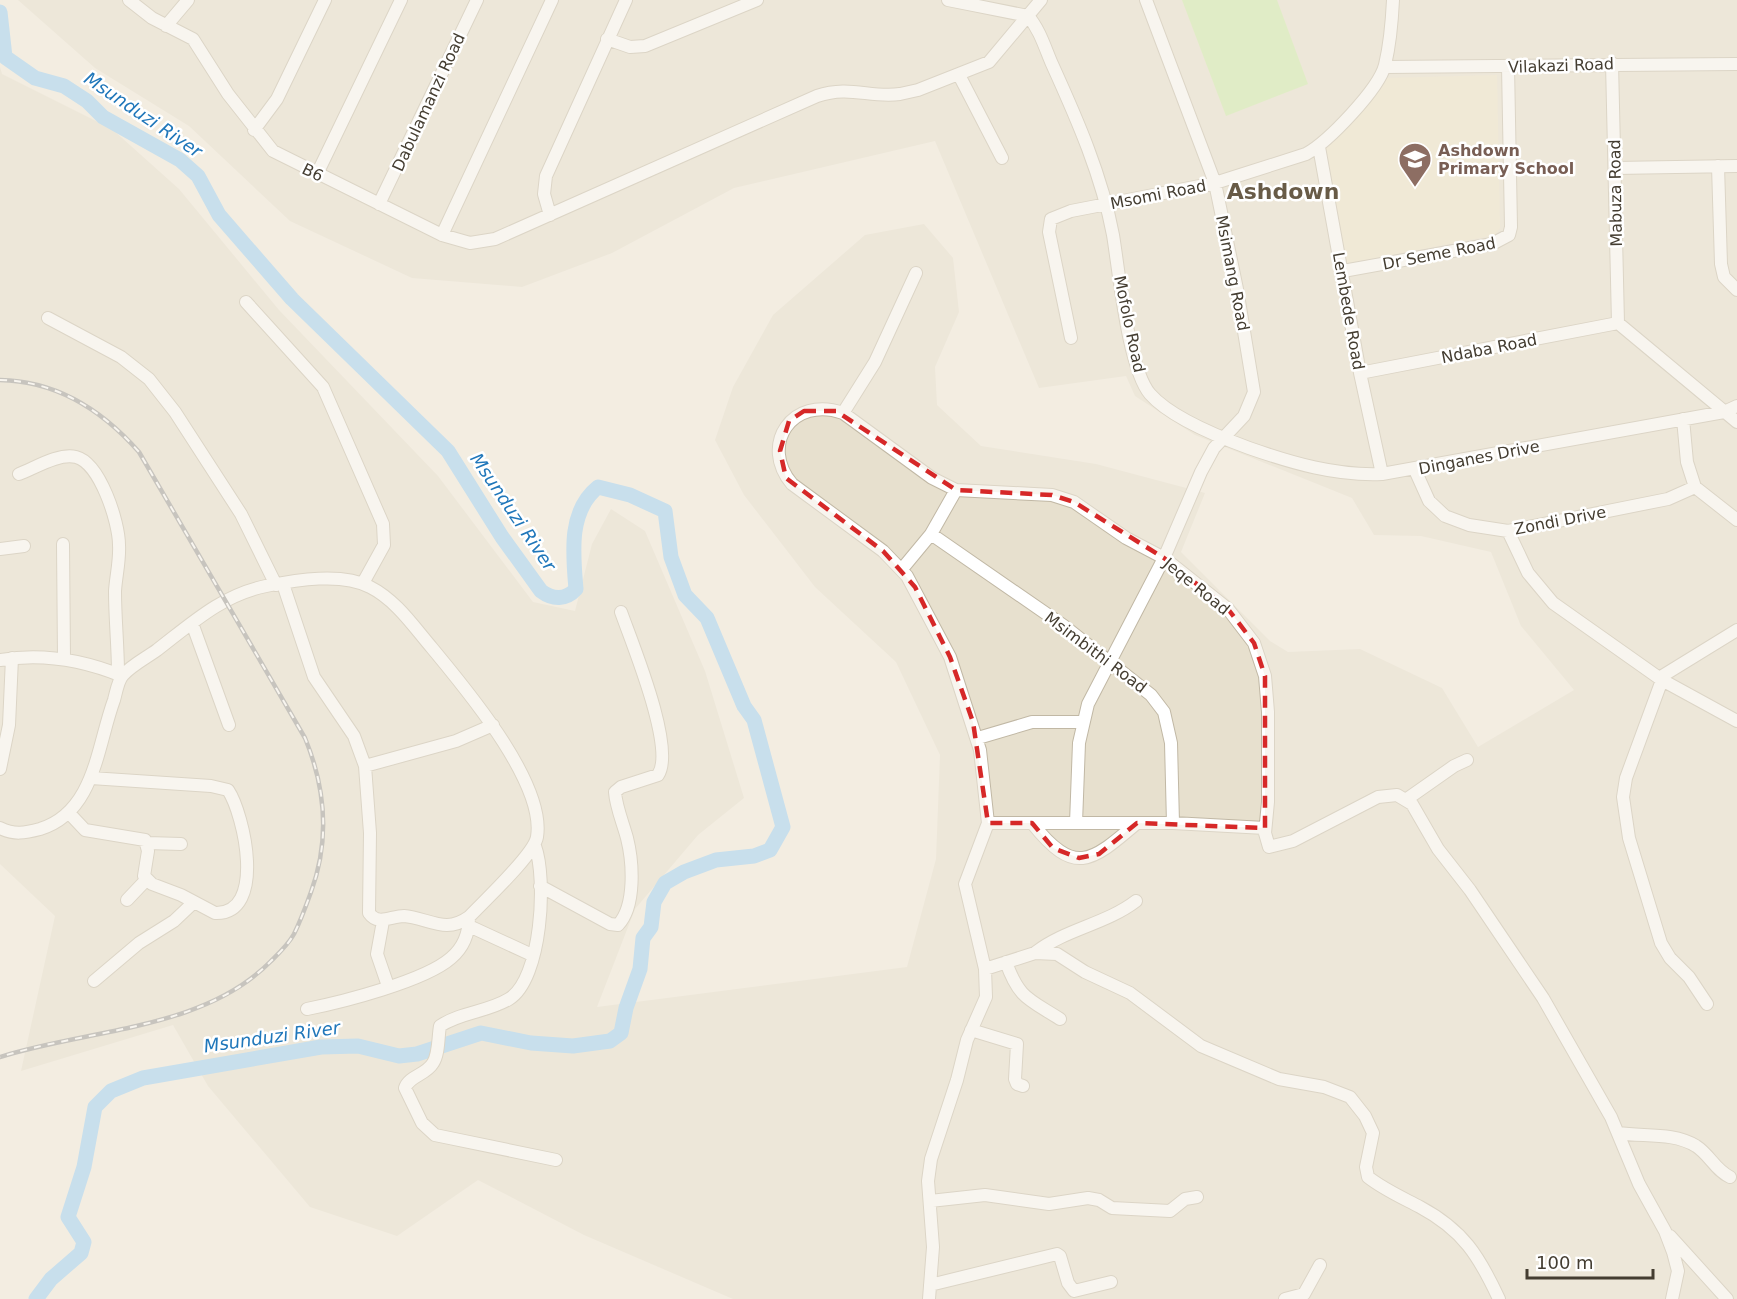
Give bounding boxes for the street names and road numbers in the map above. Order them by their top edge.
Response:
street label: Dabulamanzi Road [388,30,469,174]
street label: Vilakazi Road [1508,54,1614,77]
street label: Mabuza Road [1605,139,1626,247]
street label: B6 [299,159,326,186]
street label: Msomi Road [1109,176,1208,213]
street label: Msimang Road [1212,214,1253,333]
street label: Dr Seme Road [1381,233,1497,274]
street label: Lembede Road [1329,251,1368,371]
street label: Mofolo Road [1110,274,1149,374]
street label: Ndaba Road [1440,330,1539,367]
street label: Dinganes Drive [1417,436,1541,479]
street label: Zondi Drive [1513,502,1608,539]
street label: Jeqe Road [1159,553,1234,619]
street label: Msimbithi Road [1041,608,1150,697]

